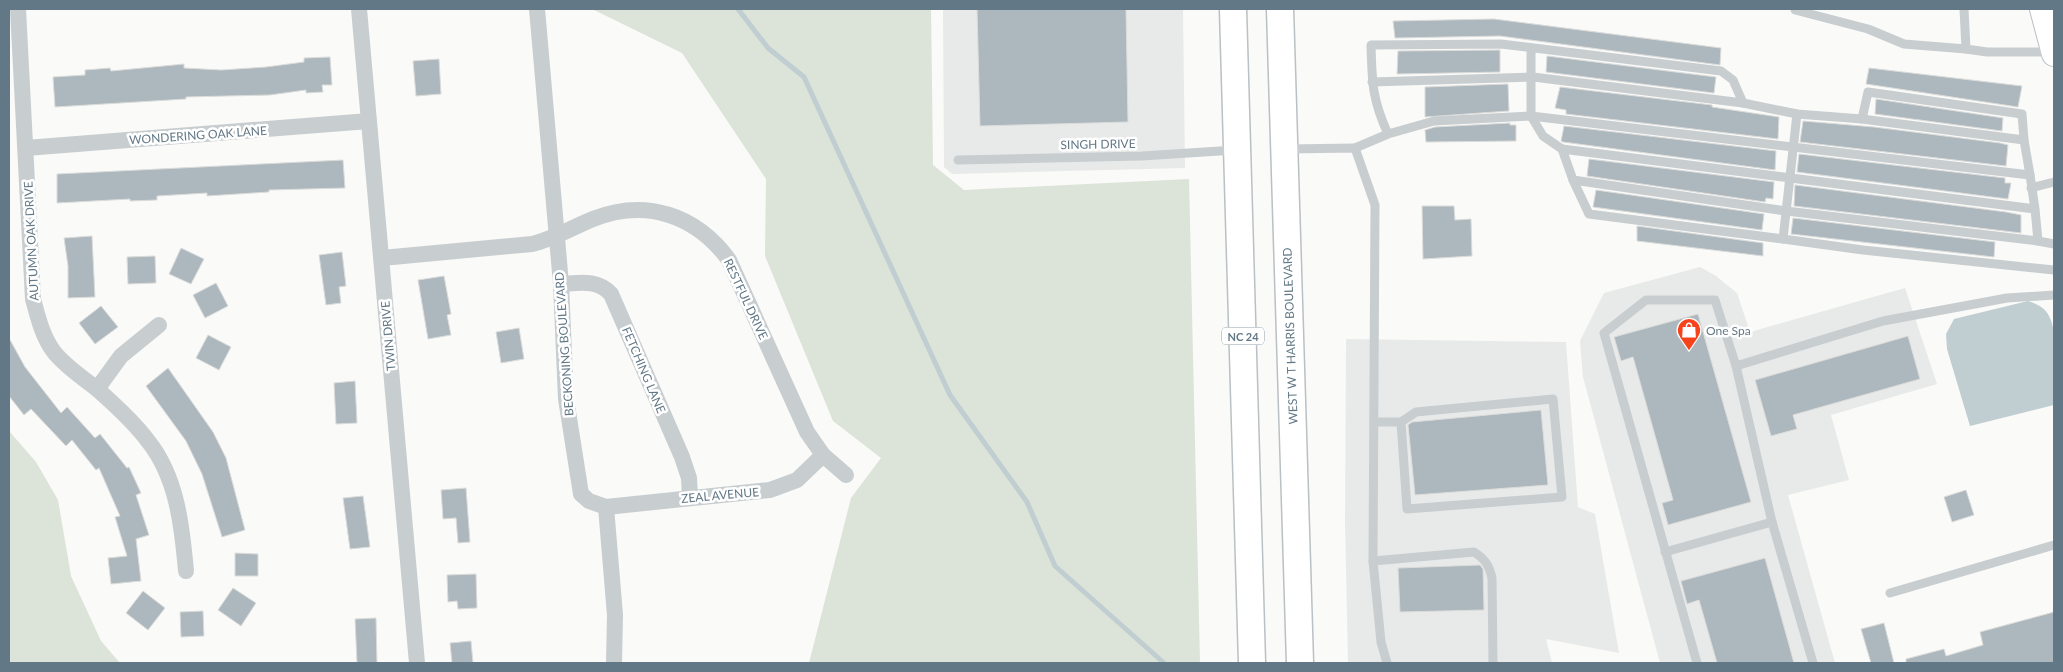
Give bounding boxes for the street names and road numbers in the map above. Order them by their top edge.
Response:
street label: WONDERING OAK LANE [129,123,267,147]
street label: SINGH DRIVE [1060,136,1136,152]
street label: AUTUMN OAK DRIVE [20,181,42,301]
street label: WEST W T HARRIS BOULEVARD [1279,247,1301,425]
street label: RESTFUL DRIVE [721,256,771,342]
street label: BECKONING BOULEVARD [551,271,577,417]
street label: TWIN DRIVE [377,300,399,372]
street label: FETCHING LANE [619,325,669,415]
road number: NC 24 [1222,328,1264,344]
street label: ZEAL AVENUE [680,484,760,506]

